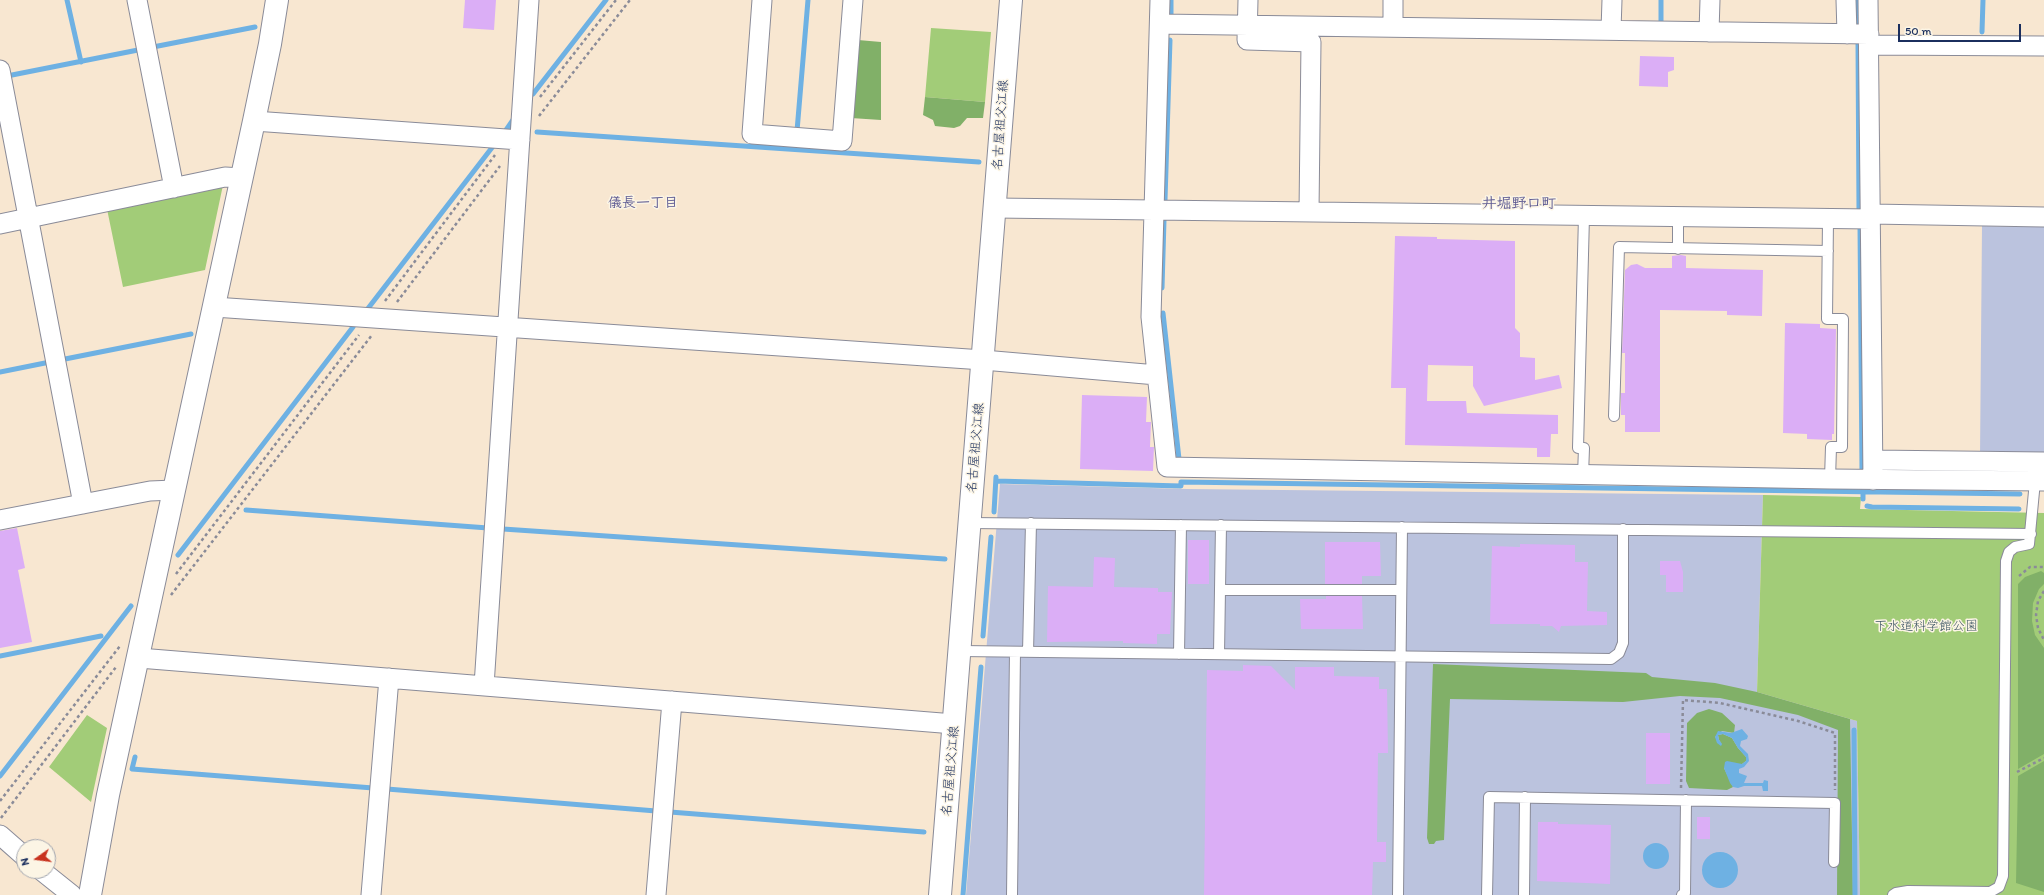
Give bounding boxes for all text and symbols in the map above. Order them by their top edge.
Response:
scale bar [1900,16,2023,42]
text: 50 m [1905,24,1931,38]
street label: 名古屋祖父江線 [990,79,1012,171]
district label: 儀長一丁目 [608,195,678,211]
district label: 井堀野口町 [1482,195,1556,213]
street label: 名古屋祖父江線 [964,402,988,494]
park label: 下水道科学館公園 [1874,619,1978,635]
street label: 名古屋祖父江線 [939,725,963,817]
north arrow [16,839,56,879]
text: N [18,857,32,867]

